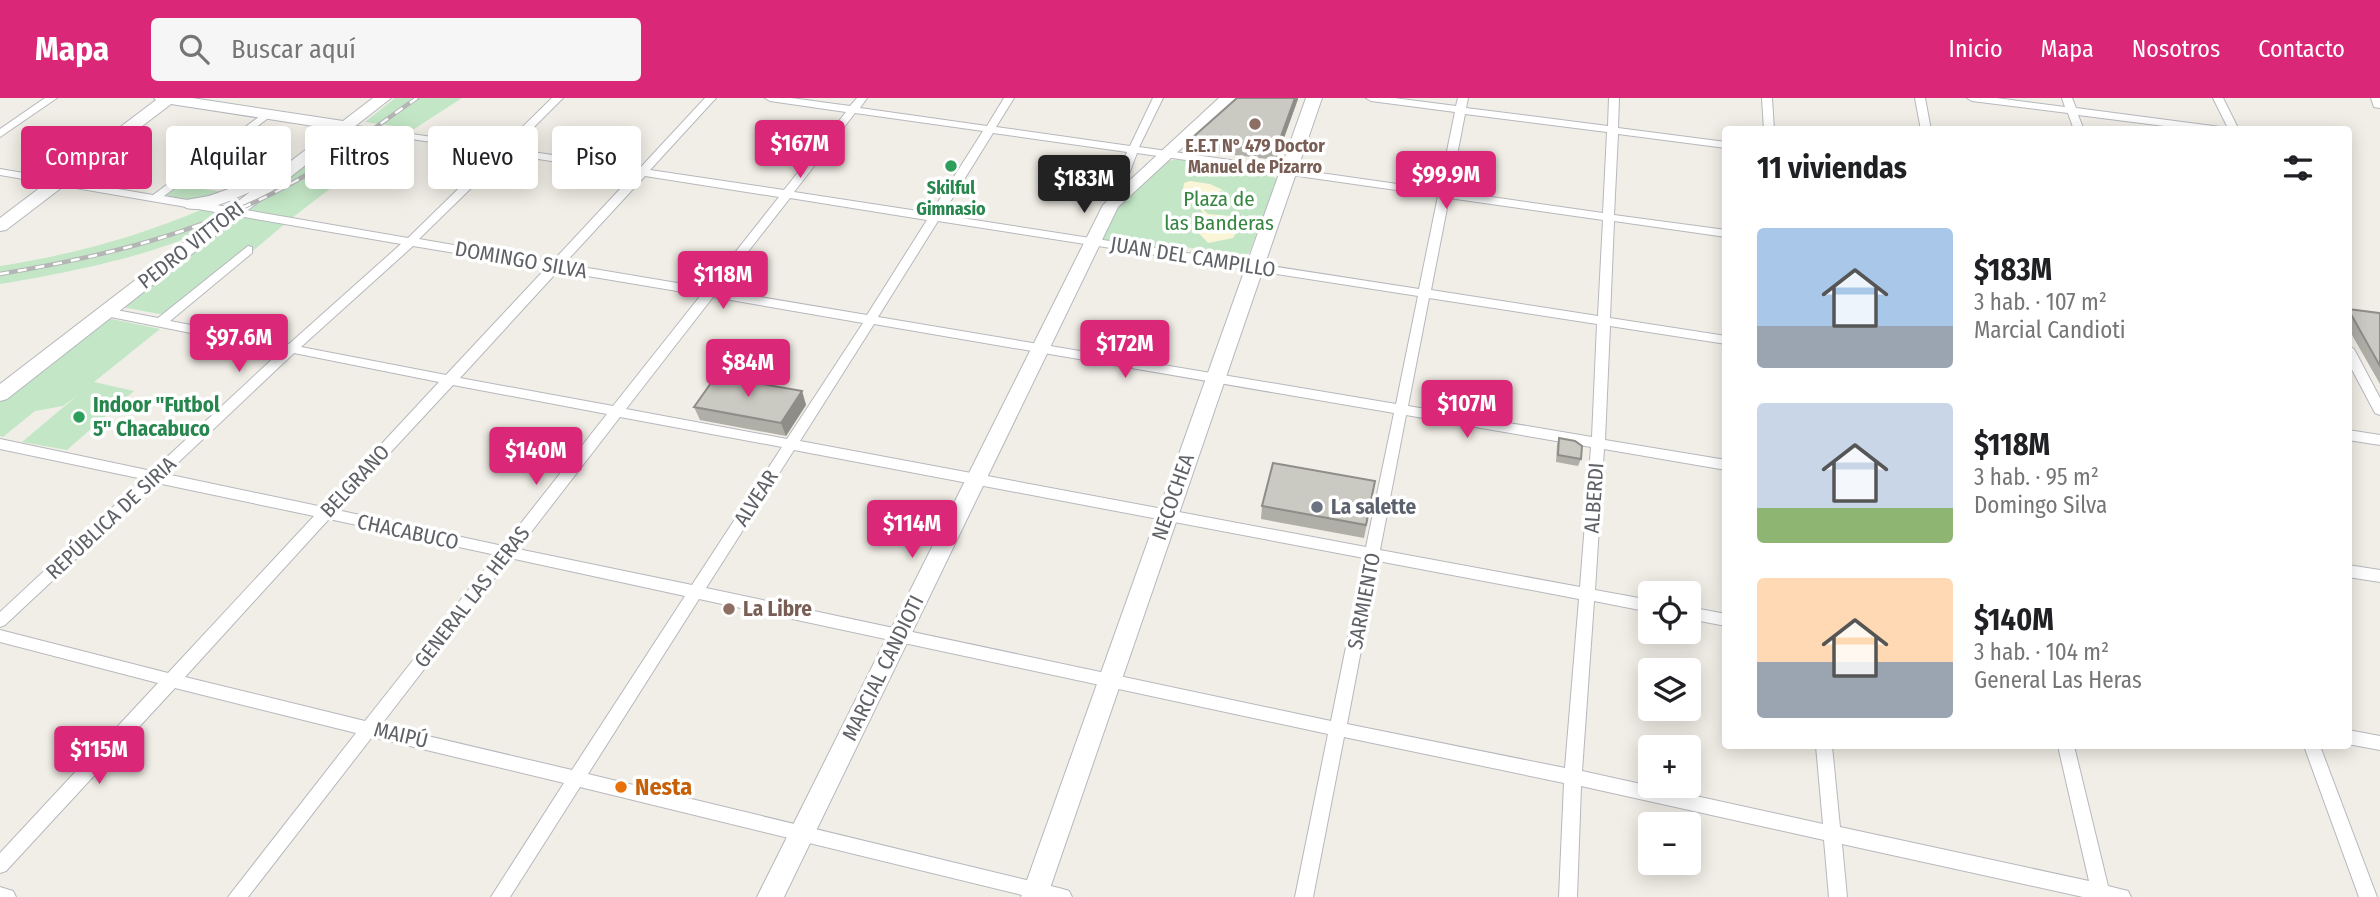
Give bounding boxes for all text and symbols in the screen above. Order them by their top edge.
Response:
search box [151,18,641,81]
text: Mapa [35,29,109,69]
icon: search [175,30,213,68]
text: Buscar aquí [231,34,356,65]
text: Inicio [1949,35,2003,63]
text: Mapa [2041,35,2094,63]
text: Nosotros [2132,35,2220,63]
text: Contacto [2258,35,2345,63]
marker: E.E.T N° 479 Doctor Manuel de Pizarro [1247,116,1263,132]
pin: $167M [751,120,849,180]
chip: Comprar [21,126,152,189]
chip: Alquilar [166,126,291,189]
chip: Filtros [305,126,414,189]
chip: Nuevo [428,126,538,189]
chip: Piso [552,126,641,189]
text: $167M [771,129,829,157]
place label: E.E.T N° 479 Doctor Manuel de Pizarro [1185,135,1325,178]
icon: filters [2279,149,2317,187]
text: 11 viviendas [1757,150,1907,186]
pin: $99.9M [1389,152,1503,211]
pin: $183M [1035,156,1133,215]
marker: Skilful Gimnasio [943,158,959,174]
text: $99.9M [1412,160,1480,188]
text: $183M [1054,164,1114,192]
place label: Skilful Gimnasio [916,177,986,220]
park label: Plaza de las Banderas [1164,186,1274,236]
street label: PEDRO VITTORI [133,196,249,294]
street label: JUAN DEL CAMPILLO [1109,231,1277,283]
street label: DOMINGO SILVA [453,236,589,284]
pin: $118M [674,252,772,311]
text: $183M [1974,252,2052,288]
icon: home [1813,256,1897,340]
text: $118M [694,260,752,288]
text: 3 hab. · 107 m² [1974,288,2107,316]
pin: $97.6M [182,314,296,374]
text: Marcial Candioti [1974,316,2126,344]
pin: $172M [1076,320,1174,380]
text: $97.6M [206,323,272,351]
text: $172M [1096,329,1154,357]
pin: $84M [707,340,789,399]
text: $84M [722,348,774,376]
pin: $107M [1418,380,1516,440]
text: $107M [1438,389,1496,417]
place label: Indoor "Futbol 5" Chacabuco [93,392,220,442]
marker: Indoor "Futbol 5" Chacabuco [71,409,87,425]
text: $118M [1974,427,2050,463]
pin: $140M [487,428,585,487]
icon: home [1813,431,1897,515]
text: $140M [505,436,567,464]
street label: BELGRANO [315,439,395,523]
street label: NECOCHEA [1146,450,1200,544]
street label: REPÚBLICA DE SIRIA [41,451,181,585]
street label: ALBERDI [1579,462,1609,534]
text: 3 hab. · 95 m² [1974,463,2099,491]
street label: ALVEAR [728,465,784,531]
text: Domingo Silva [1974,491,2107,519]
place label: La salette [1331,494,1416,520]
marker: La salette [1309,499,1325,515]
pin: $114M [863,500,961,560]
street label: CHACABUCO [355,509,461,555]
text: $114M [883,509,941,537]
street label: GENERAL LAS HERAS [409,521,535,673]
street label: SARMIENTO [1342,550,1386,652]
map controls [1638,581,1701,875]
button: locate [1638,581,1701,644]
street label: MARCIAL CANDIOTI [837,591,929,745]
place label: La Libre [743,596,812,622]
marker: La Libre [721,601,737,617]
text: $140M [1974,602,2054,638]
icon: home [1813,606,1897,690]
text: 3 hab. · 104 m² [1974,638,2109,666]
button: layers [1638,658,1701,721]
text: General Las Heras [1974,666,2142,694]
street label: MAIPÚ [371,716,431,754]
pin: $115M [50,726,148,786]
text: $115M [70,735,128,763]
button: + [1638,735,1701,798]
place label: Nesta [635,773,692,801]
marker: Nesta [613,779,629,795]
button: − [1638,812,1701,875]

